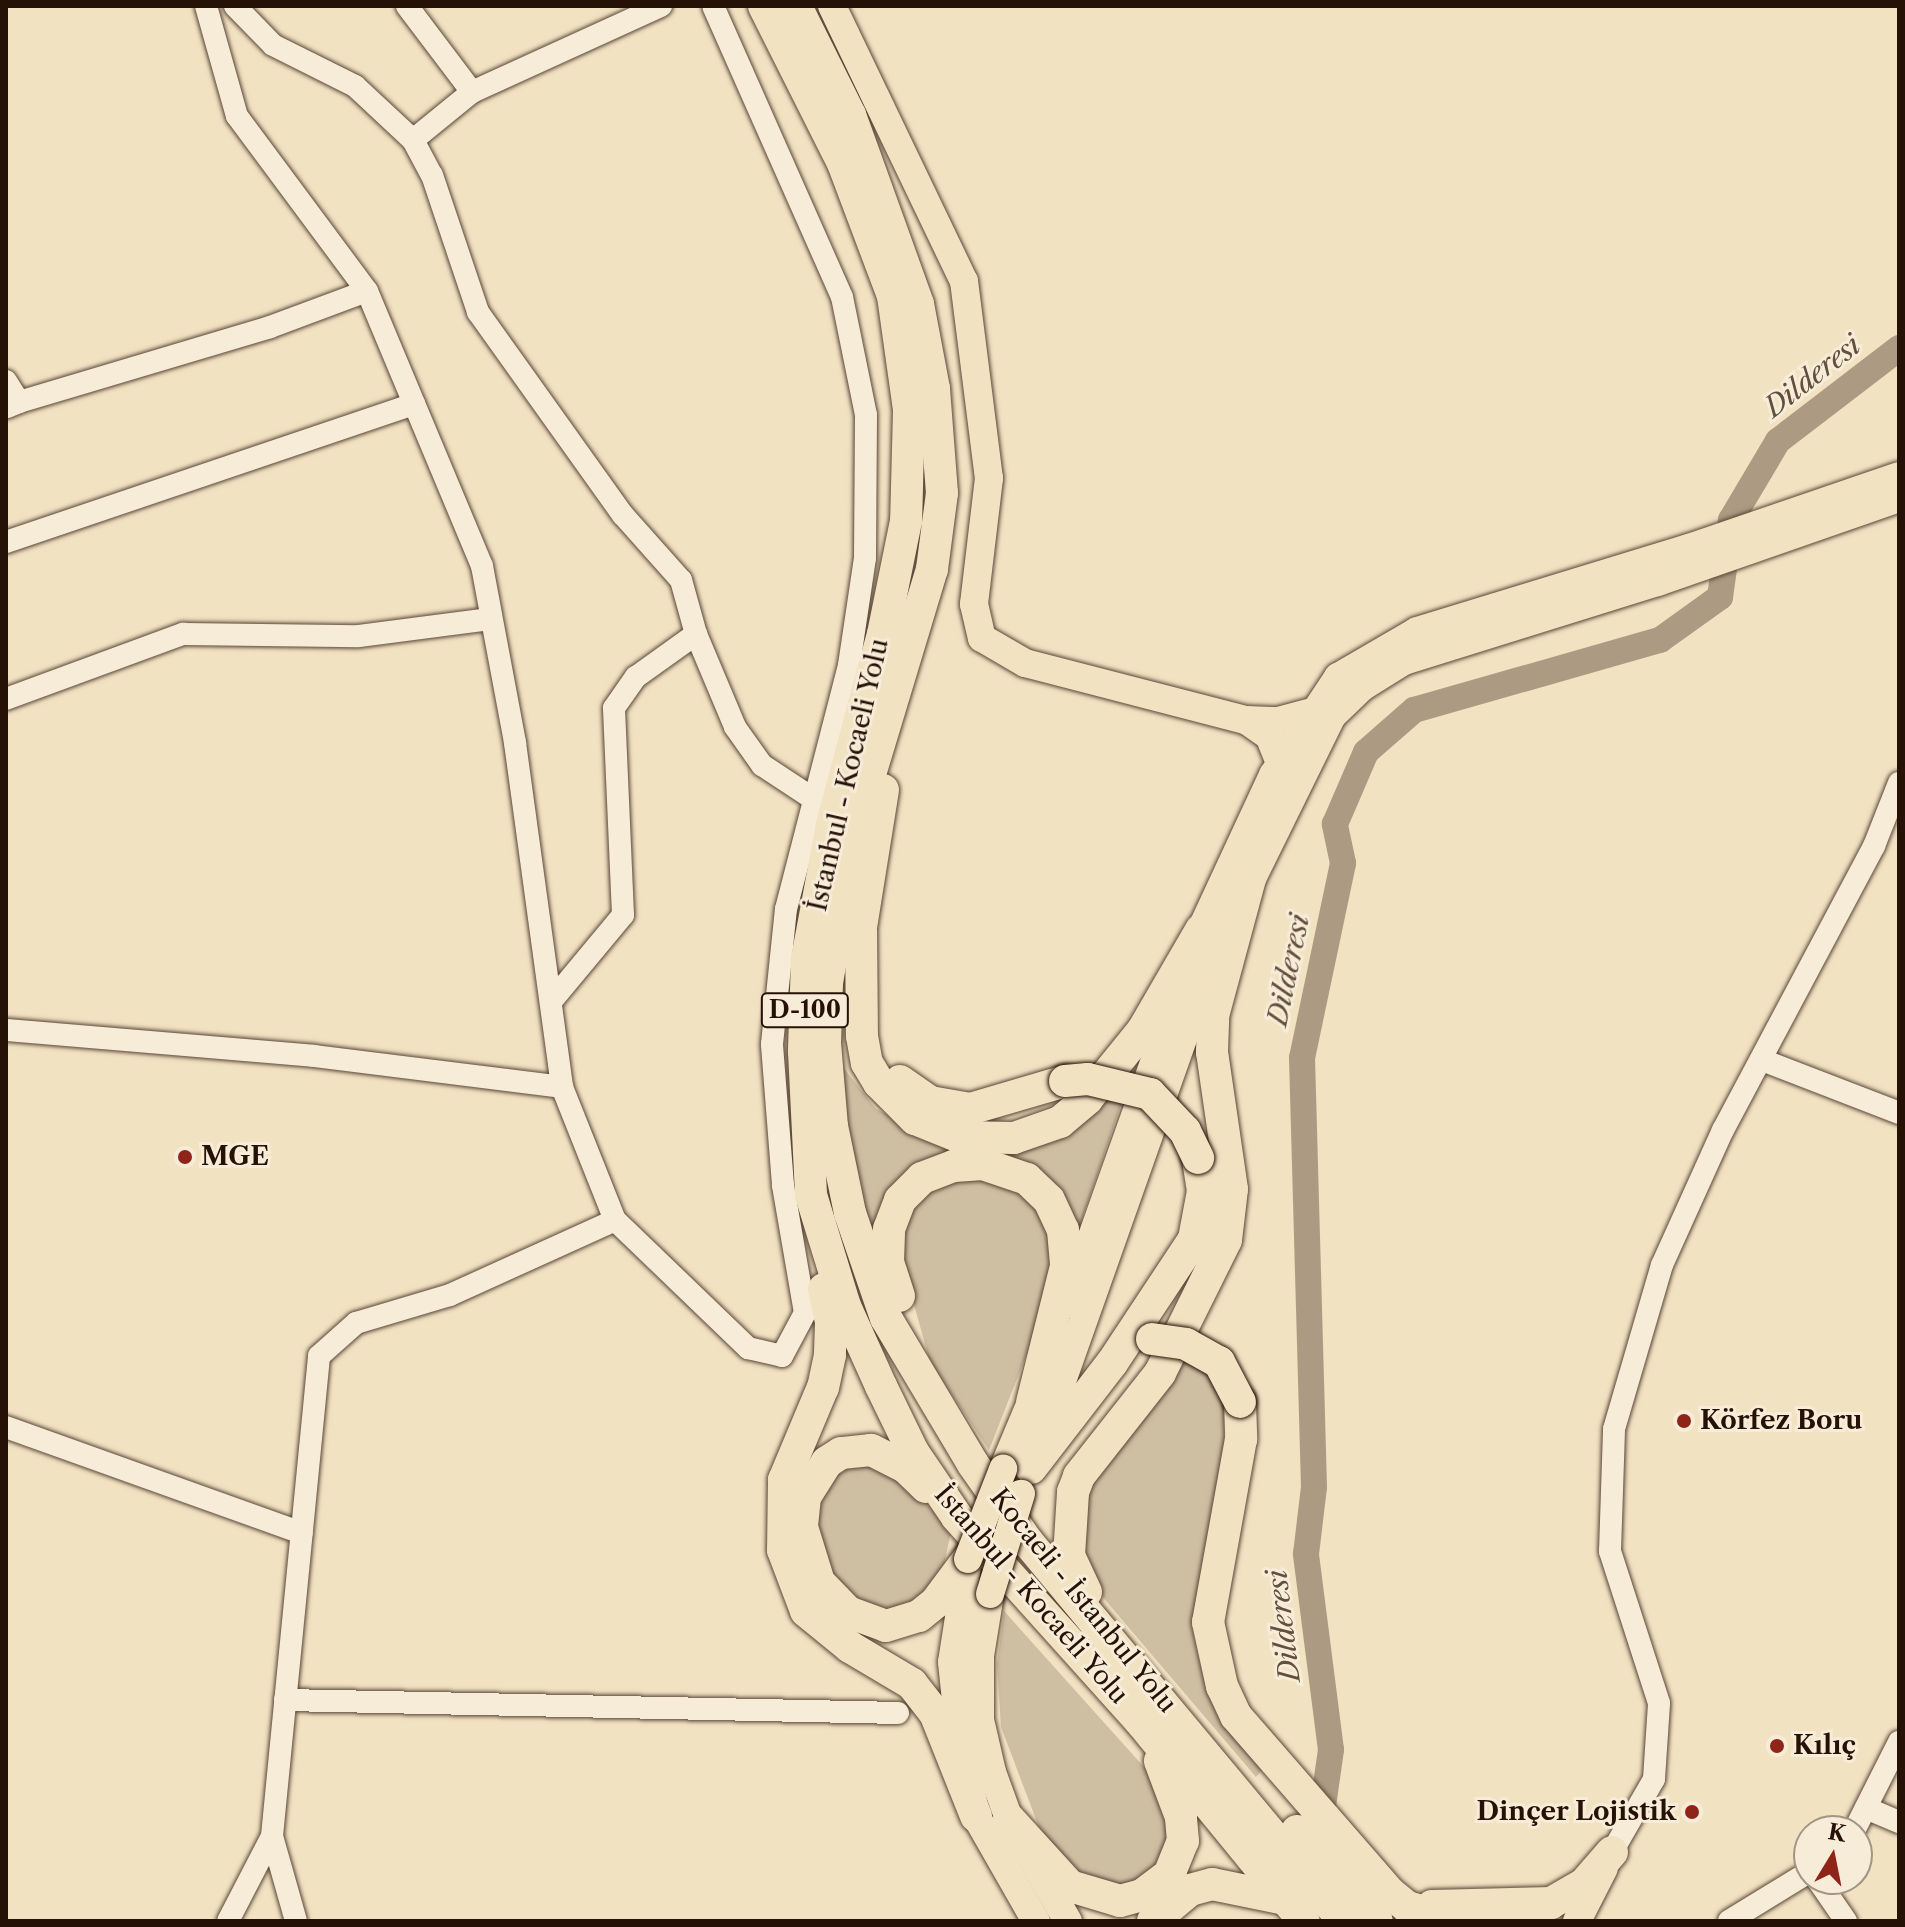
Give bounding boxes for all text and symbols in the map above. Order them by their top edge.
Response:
water label: Dilderesi [1757,328,1867,424]
street label: İstanbul - Kocaeli Yolu [802,635,896,915]
water label: Dilderesi [1260,911,1316,1029]
road number: D-100 [759,990,851,1030]
place label: MGE [201,1141,269,1173]
marker: MGE [176,1148,194,1166]
place label: Körfez Boru [1700,1405,1862,1437]
marker: Körfez Boru [1675,1412,1693,1430]
street label: İstanbul - Kocaeli Yolu [927,1479,1135,1711]
street label: Kocaeli - İstanbul Yolu [983,1482,1183,1720]
water label: Dilderesi [1259,1568,1307,1684]
place label: Kılıç [1793,1730,1856,1762]
marker: Kılıç [1768,1737,1786,1755]
place label: Dinçer Lojistik [1476,1796,1676,1828]
marker: Dinçer Lojistik [1683,1803,1701,1821]
north arrow [1793,1815,1873,1895]
text: K [1826,1818,1848,1848]

